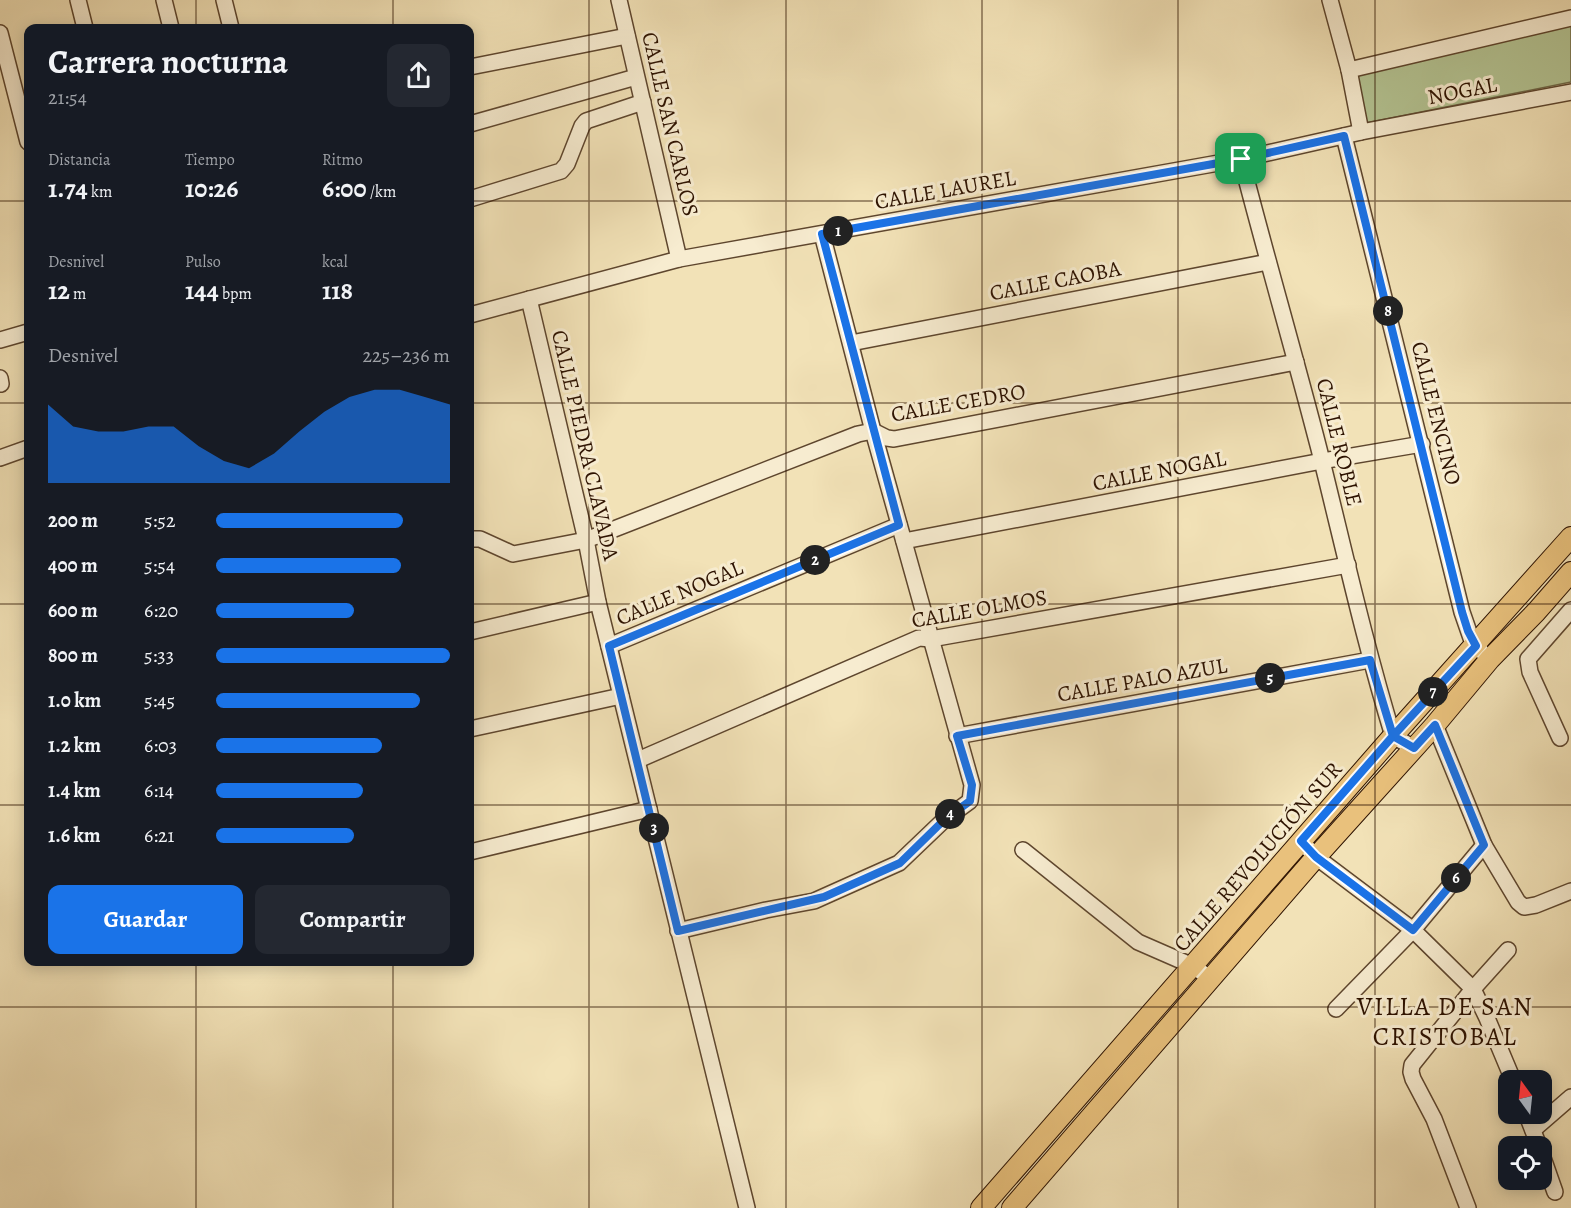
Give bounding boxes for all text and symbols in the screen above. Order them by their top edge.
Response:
street label: CALLE SAN CARLOS [634,29,706,219]
text: Carrera nocturna [48,39,288,84]
button: share [387,44,450,107]
street label: NOGAL [1425,69,1500,112]
text: 21:54 [48,84,87,111]
pin [1215,133,1266,184]
icon: arrive [1224,142,1257,175]
text: Distancia [48,149,110,171]
text: Tiempo [185,149,235,171]
text: Ritmo [322,149,363,171]
street label: CALLE LAUREL [872,163,1019,217]
text: 1.74 [48,171,88,206]
text: 10:26 [185,171,238,206]
text: 6:00 [322,171,367,206]
text: km [88,181,112,203]
text: /km [367,181,396,203]
pin: 1 [823,216,853,246]
text: 1 [835,220,841,242]
text: Desnivel [48,251,104,273]
text: Pulso [185,251,221,273]
text: kcal [322,251,348,273]
street label: CALLE CAOBA [987,253,1124,308]
text: 12 [48,273,70,308]
text: 144 [185,273,219,308]
text: 118 [322,273,353,308]
text: m [70,283,86,305]
text: bpm [219,283,252,305]
pin: 8 [1373,296,1403,326]
text: 8 [1384,300,1392,322]
street label: CALLE PIEDRA CLAVADA [544,327,626,564]
street label: CALLE ENCINO [1404,338,1468,488]
text: Desnivel [48,342,118,369]
text: 225–236 m [363,342,450,369]
street label: CALLE ROBLE [1309,375,1369,509]
street label: CALLE CEDRO [889,376,1028,430]
street label: CALLE NOGAL [1090,443,1229,499]
text: 200 m [48,507,98,534]
text: 5:52 [144,507,175,534]
pin: 2 [800,545,830,575]
text: 2 [811,549,819,571]
text: 400 m [48,552,98,579]
text: 5:54 [144,552,175,579]
street label: CALLE NOGAL [611,552,748,633]
street label: CALLE OLMOS [909,582,1049,636]
text: 600 m [48,597,98,624]
text: 6:20 [144,597,178,624]
text: 800 m [48,642,98,669]
text: 5:33 [144,642,174,669]
street label: CALLE PALO AZUL [1055,650,1230,710]
pin: 5 [1255,663,1285,693]
text: 5 [1267,667,1273,689]
pin: 7 [1418,677,1448,707]
text: 7 [1430,681,1436,703]
text: 1.0 km [48,687,101,714]
text: 5:45 [144,687,175,714]
text: 1.2 km [48,732,101,759]
text: 6:03 [144,732,177,759]
street label: CALLE REVOLUCIÓN SUR [1167,755,1349,958]
text: 1.4 km [48,777,101,804]
text: 6:14 [144,777,174,804]
pin: 4 [935,799,965,829]
text: 4 [946,803,954,825]
pin: 3 [639,813,669,843]
text: 3 [651,817,657,839]
text: 1.6 km [48,822,101,849]
text: 6:21 [144,822,174,849]
pin: 6 [1441,863,1471,893]
text: 6 [1452,867,1460,889]
button: Guardar [48,885,243,954]
button: Compartir [255,885,450,954]
district label: VILLA DE SAN CRISTOBAL [1356,989,1533,1054]
north arrow [1498,1070,1552,1124]
map controls [1498,1070,1552,1190]
button: locate [1498,1136,1552,1190]

